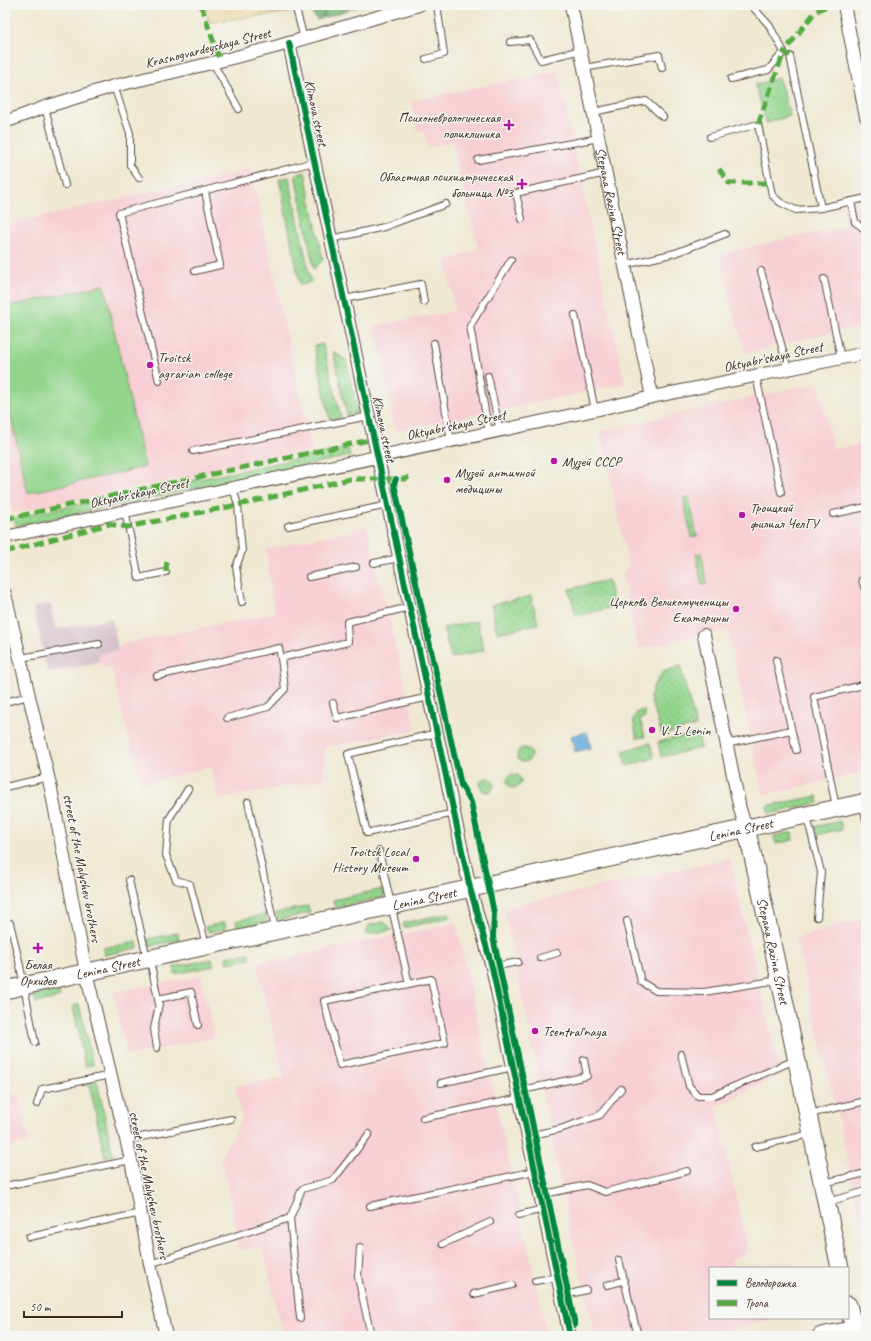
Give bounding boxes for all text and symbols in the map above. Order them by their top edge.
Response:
street label: Krasnogvardeyskaya Street [143,24,274,72]
street label: Klimova street [301,78,332,149]
place label: Психоневрологическая поликлиника [398,109,501,142]
marker: Психоневрологическая поликлиника [503,119,515,131]
street label: Stepana Razina Street [592,146,631,257]
place label: Областная психиатрическая больница №3 [379,168,515,201]
marker: Областная психиатрическая больница №3 [516,178,528,190]
street label: Oktyabr'skaya Street [722,338,826,376]
place label: Troitsk agrarian college [158,349,233,382]
marker: Troitsk agrarian college [145,360,155,370]
street label: Klimova street [369,394,400,465]
street label: Oktyabr'skaya Street [405,406,509,444]
place label: Музей СССР [562,453,624,470]
marker: Музей СССР [549,456,559,466]
place label: Музей античной медицины [455,464,536,497]
street label: Oktyabr'skaya Street [88,474,192,512]
marker: Музей античной медицины [442,475,452,485]
place label: Троицкий филиал ЧелГУ [750,499,821,532]
marker: Троицкий филиал ЧелГУ [737,510,747,520]
place label: Церковь Великомученицы Екатерины [609,593,730,626]
marker: Церковь Великомученицы Екатерины [731,604,741,614]
place label: V. I. Lenin [660,722,711,739]
marker: V. I. Lenin [647,725,657,735]
street label: street of the Malyshev brothers [59,792,105,945]
street label: Lenina Street [707,814,776,845]
place label: Troitsk Local History Museum [332,843,411,876]
marker: Troitsk Local History Museum [411,854,421,864]
street label: Lenina Street [390,883,459,914]
street label: Stepana Razina Street [754,896,794,1007]
marker: Белая Орхидея [32,942,44,954]
street label: Lenina Street [74,952,143,983]
place label: Белая Орхидея [20,956,57,989]
place label: Tsentral'naya [543,1023,607,1040]
marker: Tsentral'naya [530,1026,540,1036]
street label: street of the Malyshev brothers [125,1109,173,1262]
legend [709,1267,849,1319]
text: Велодорожка [745,1275,797,1291]
scale bar [24,1293,122,1319]
text: Тропа [745,1295,769,1311]
text: 50 m [30,1299,52,1315]

